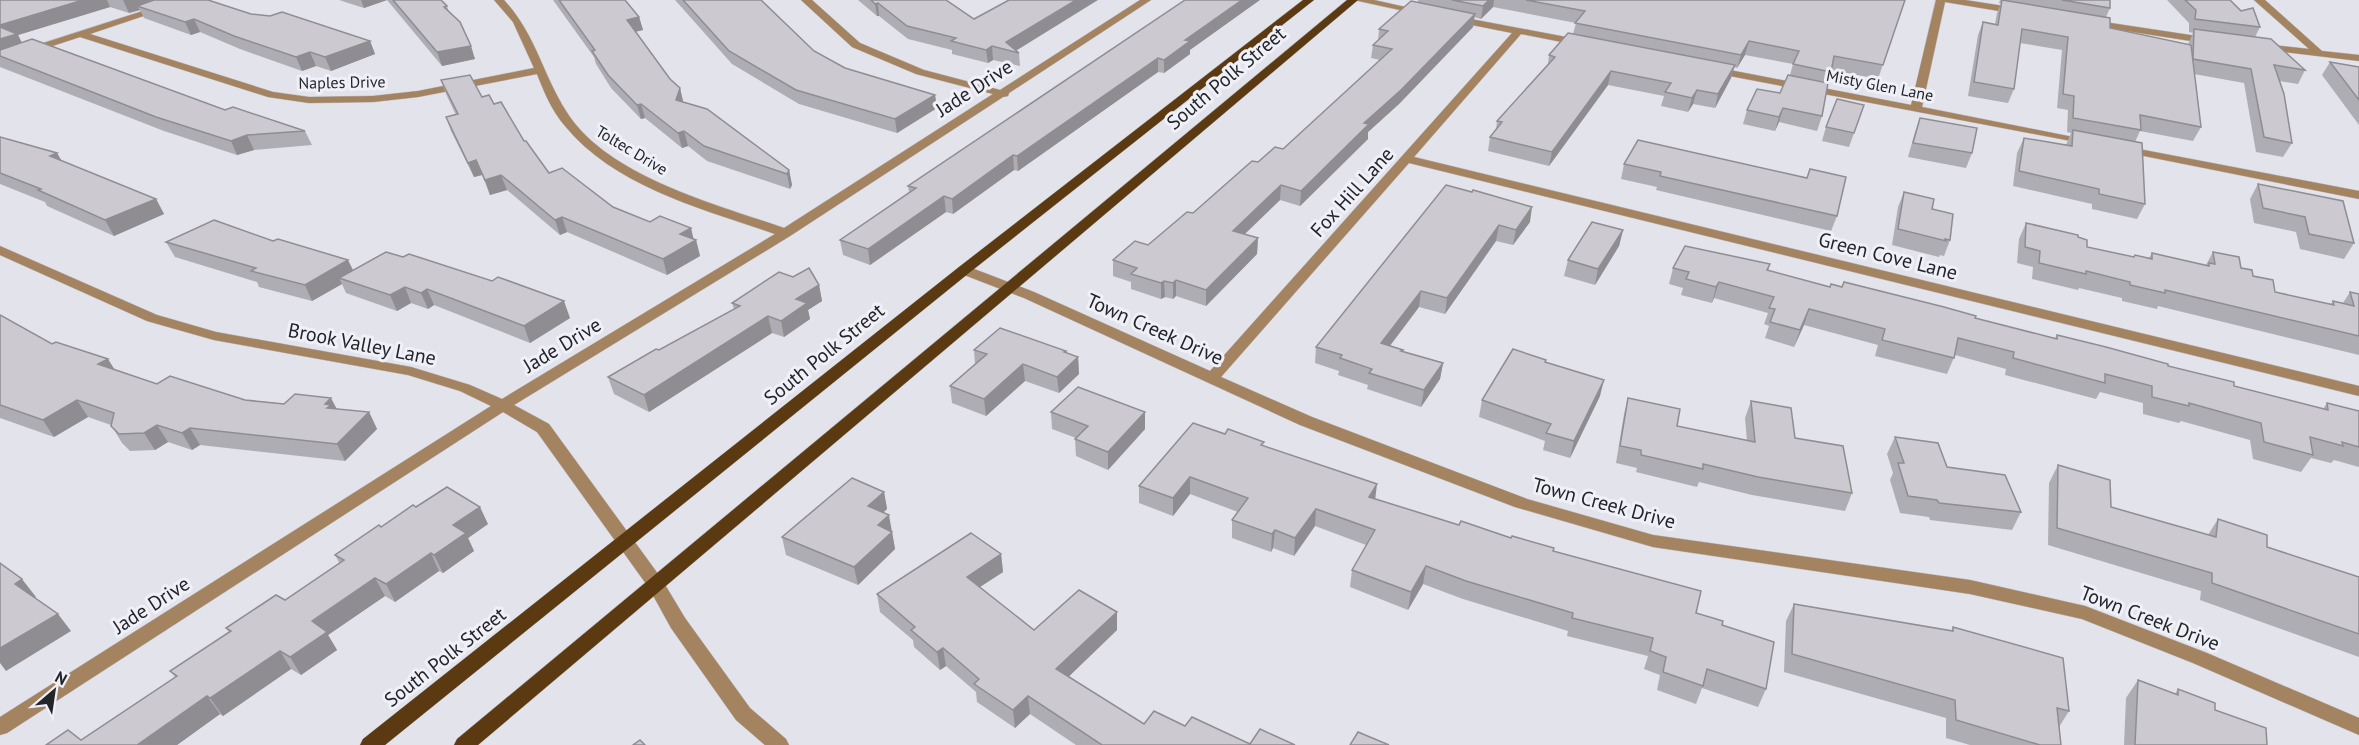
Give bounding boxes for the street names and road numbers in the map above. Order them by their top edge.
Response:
street label: South Polk Street [1161,20,1291,135]
street label: Jade Drive [930,53,1017,123]
street label: Misty Glen Lane [1825,65,1935,105]
street label: Naples Drive [298,71,386,93]
street label: Toltec Drive [592,121,672,179]
street label: Fox Hill Lane [1305,142,1399,242]
street label: Green Cove Lane [1816,226,1960,286]
street label: Town Creek Drive [1083,287,1227,371]
street label: South Polk Street [758,297,890,411]
street label: Jade Drive [517,311,606,379]
street label: Brook Valley Lane [286,317,438,371]
street label: Town Creek Drive [1530,471,1678,535]
street label: Jade Drive [107,570,194,640]
street label: Town Creek Drive [2077,579,2223,657]
street label: South Polk Street [379,601,511,713]

